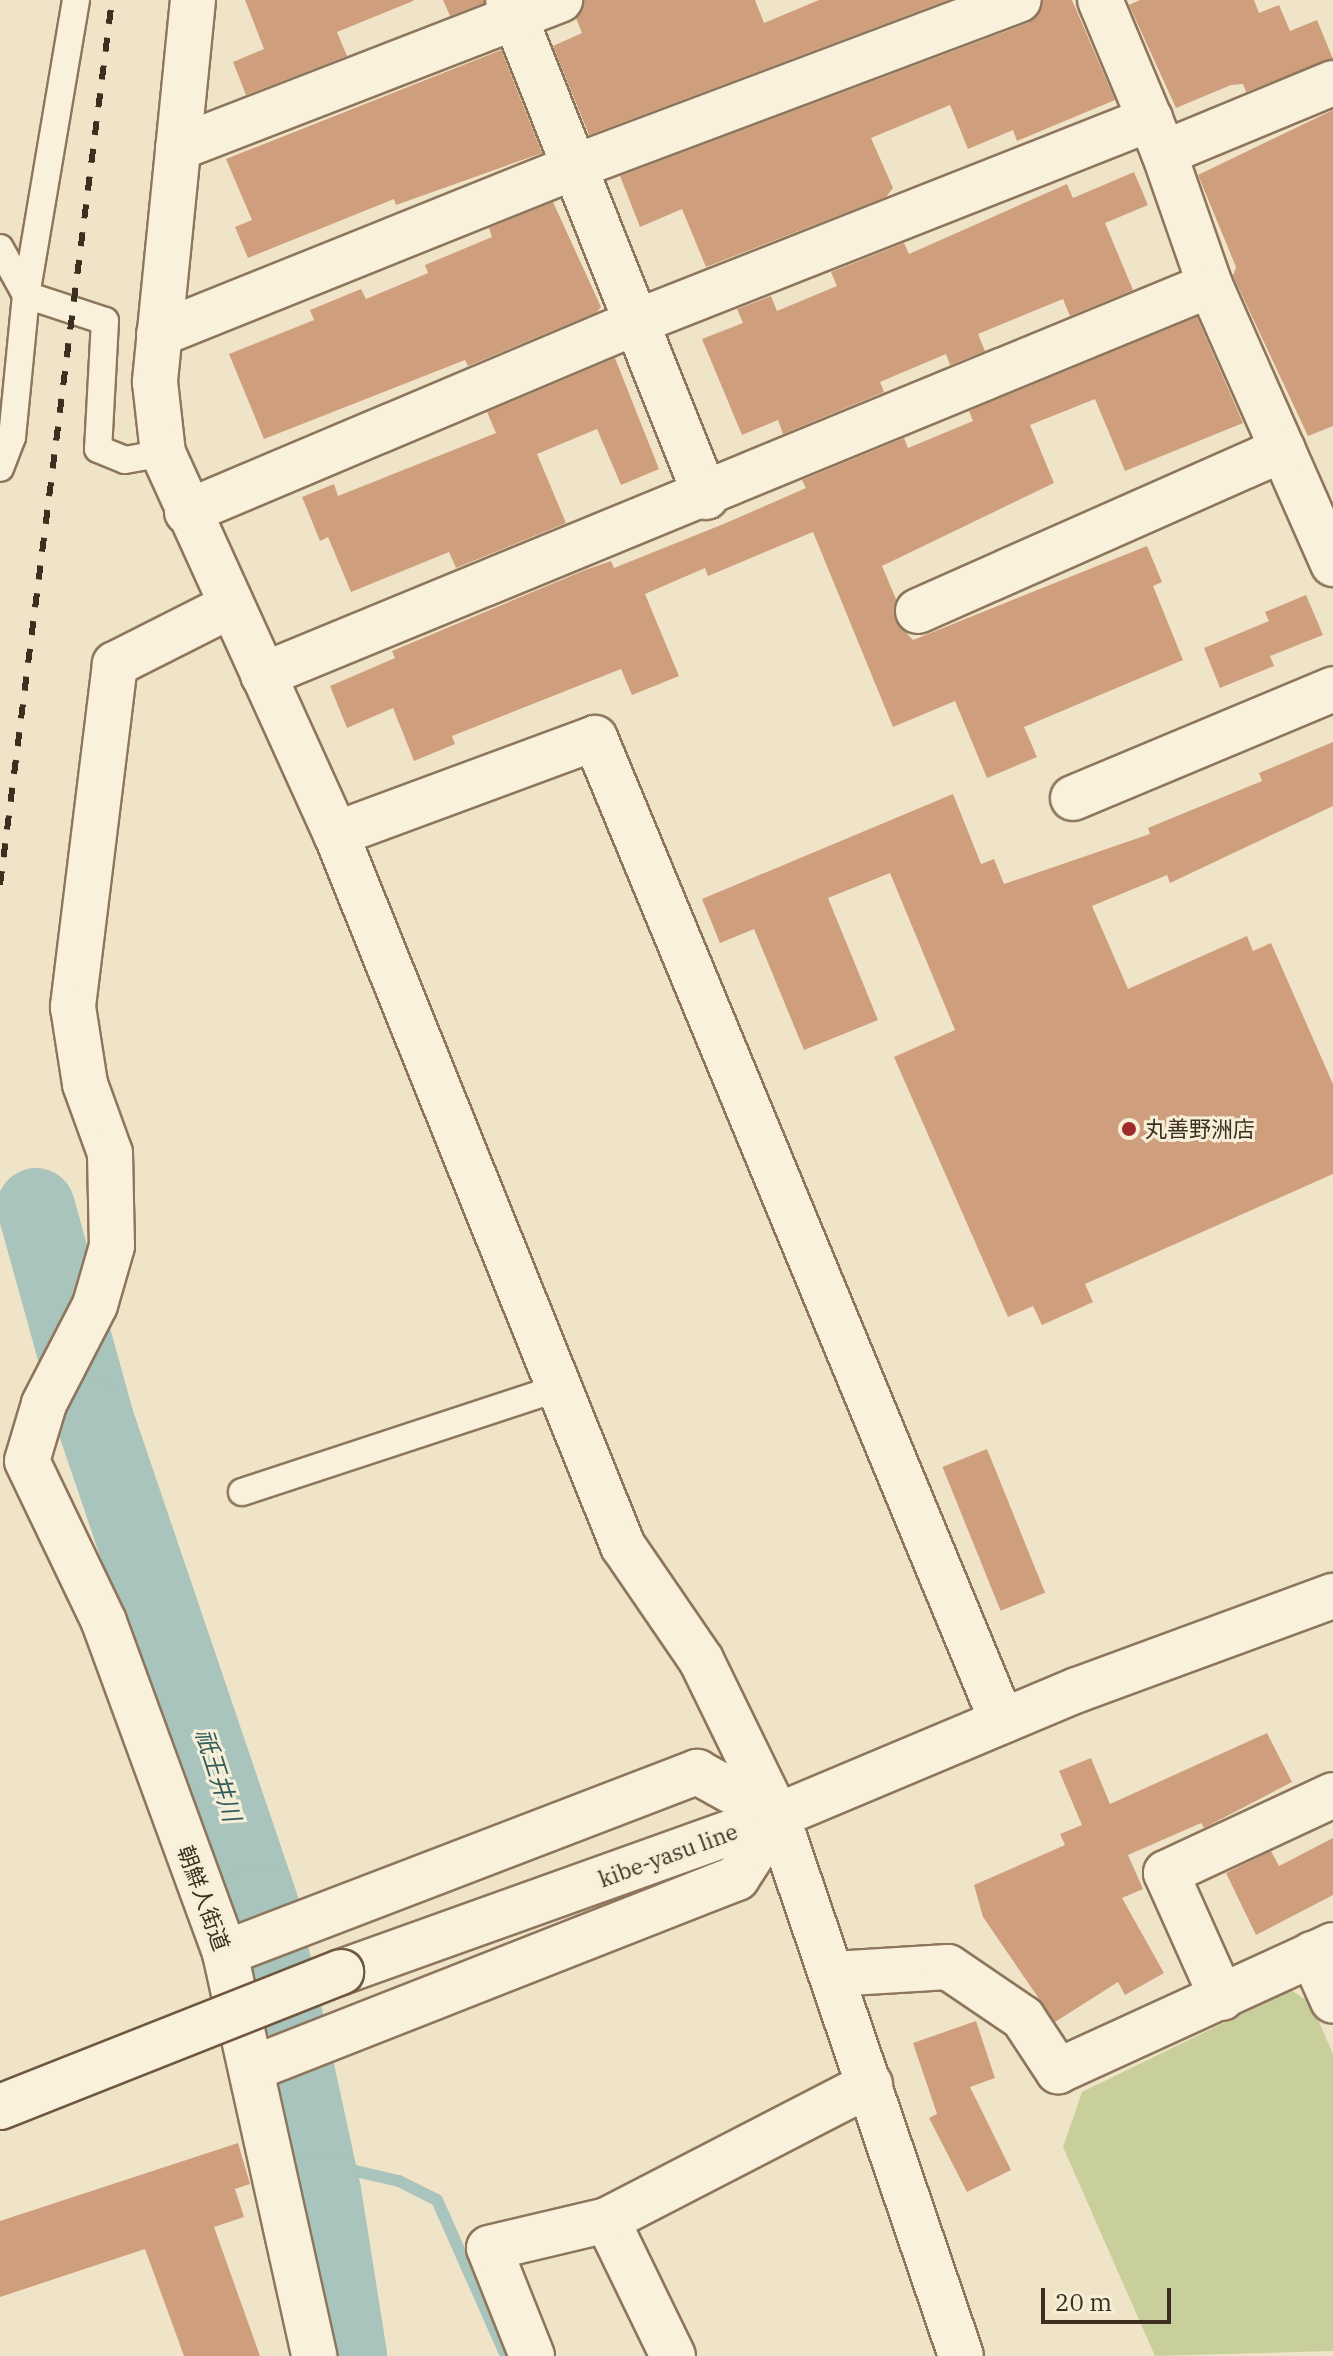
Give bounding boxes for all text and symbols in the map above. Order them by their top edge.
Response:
place label: 丸善野洲店 [1145,1116,1255,1142]
marker: 丸善野洲店 [1120,1120,1138,1138]
water label: 祇王井川 [189,1725,247,1825]
street label: kibe-yasu line [595,1818,741,1892]
street label: 朝鮮人街道 [173,1842,235,1954]
scale bar [1045,2272,1175,2322]
text: 20 m [1055,2286,1112,2318]

